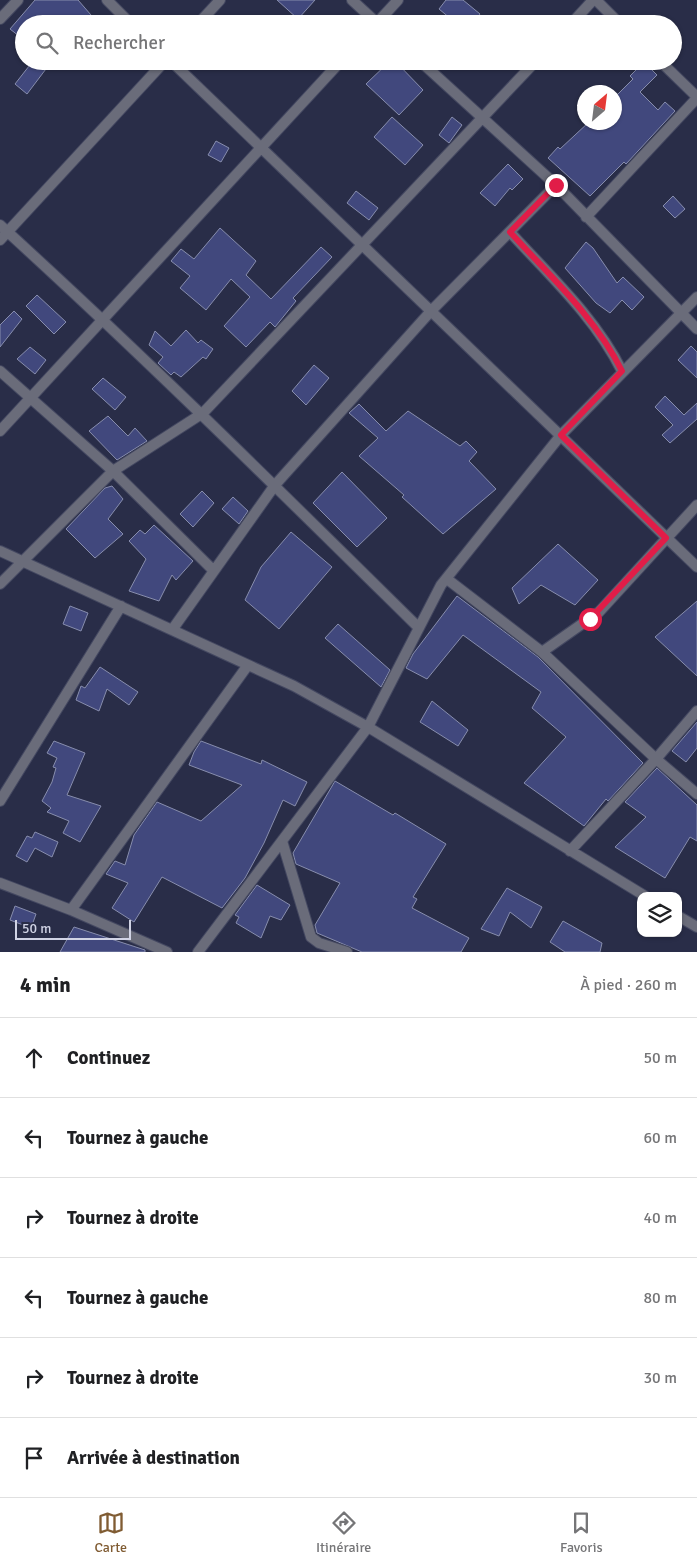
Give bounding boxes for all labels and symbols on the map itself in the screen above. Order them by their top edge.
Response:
north arrow [577,85,622,130]
route end [545,174,568,197]
route start [579,608,602,631]
scale bar [15,917,131,940]

